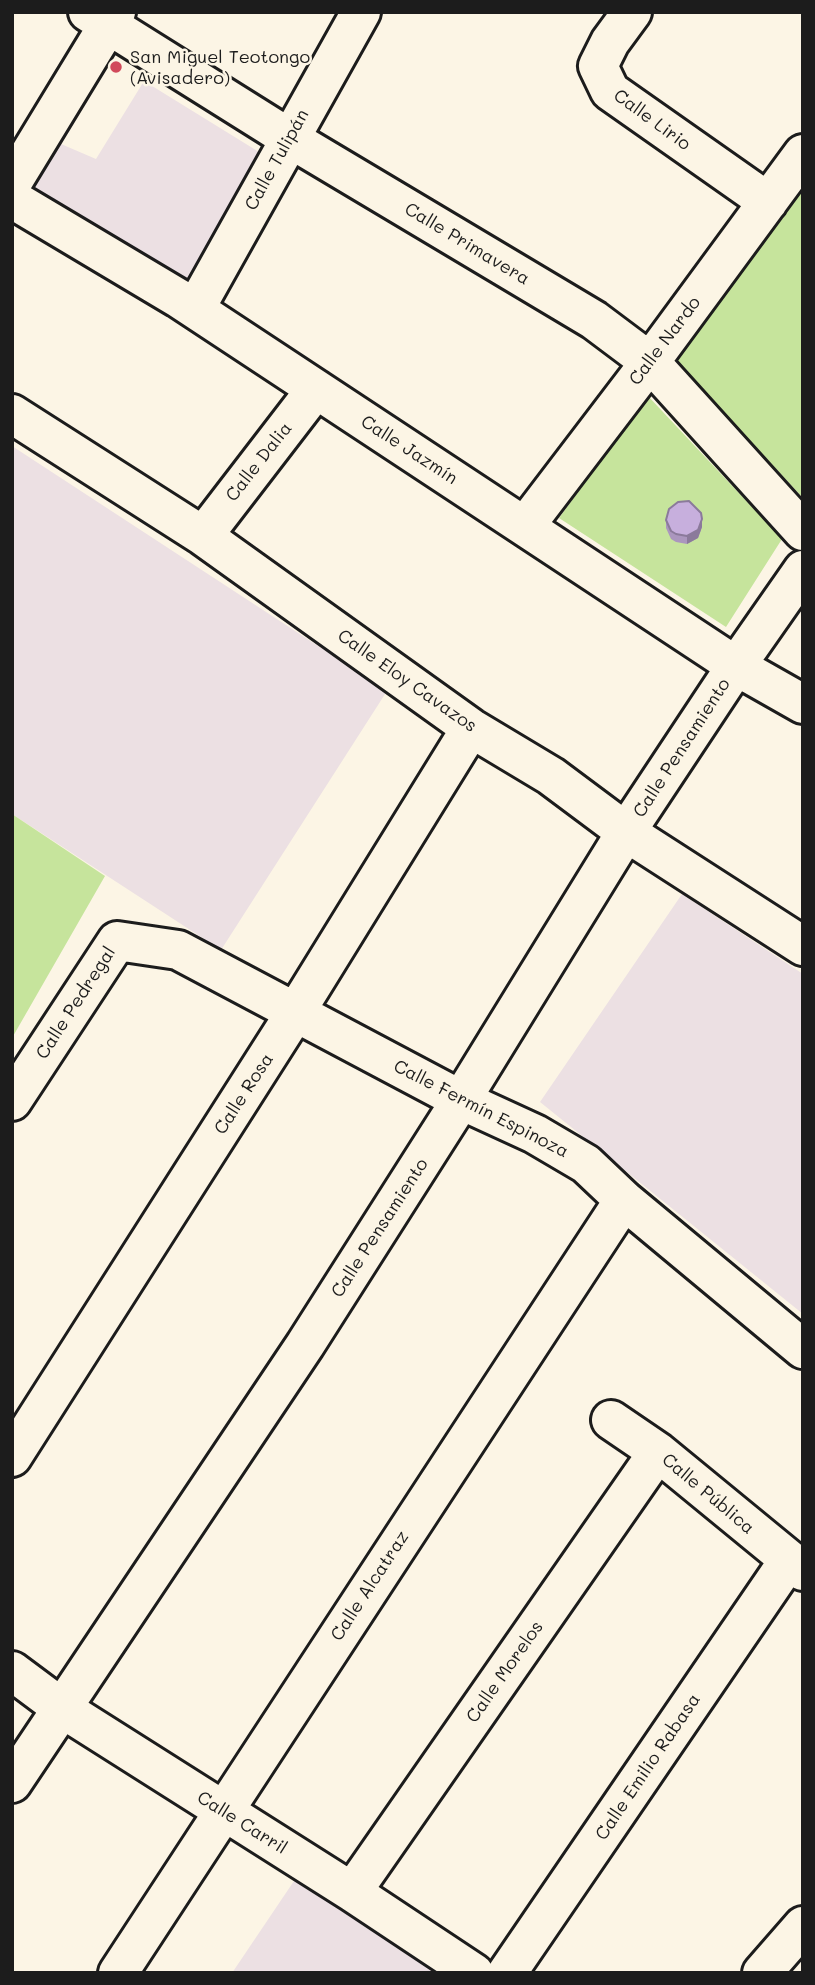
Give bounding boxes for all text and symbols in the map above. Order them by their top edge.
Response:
place label: San Miguel Teotongo (Avisadero) [130,46,310,88]
marker: San Miguel Teotongo (Avisadero) [108,59,124,75]
street label: Calle Lirio [609,85,695,155]
street label: Calle Tulipán [240,106,314,214]
street label: Calle Primavera [401,198,533,290]
street label: Calle Nardo [625,292,705,390]
street label: Calle Jazmín [357,411,461,489]
street label: Calle Dalia [221,418,297,506]
street label: Calle Eloy Cavazos [333,625,481,737]
street label: Calle Pensamiento [629,674,735,822]
street label: Calle Pedregal [32,943,120,1063]
street label: Calle Rosa [210,1049,278,1139]
street label: Calle Fermín Espinoza [390,1055,572,1163]
street label: Calle Pensamiento [327,1154,433,1302]
street label: Calle Pública [657,1449,759,1539]
street label: Calle Alcatraz [326,1527,414,1645]
street label: Calle Morelos [462,1617,548,1727]
street label: Calle Emilio Rabasa [591,1690,705,1844]
street label: Calle Carril [193,1787,291,1859]

